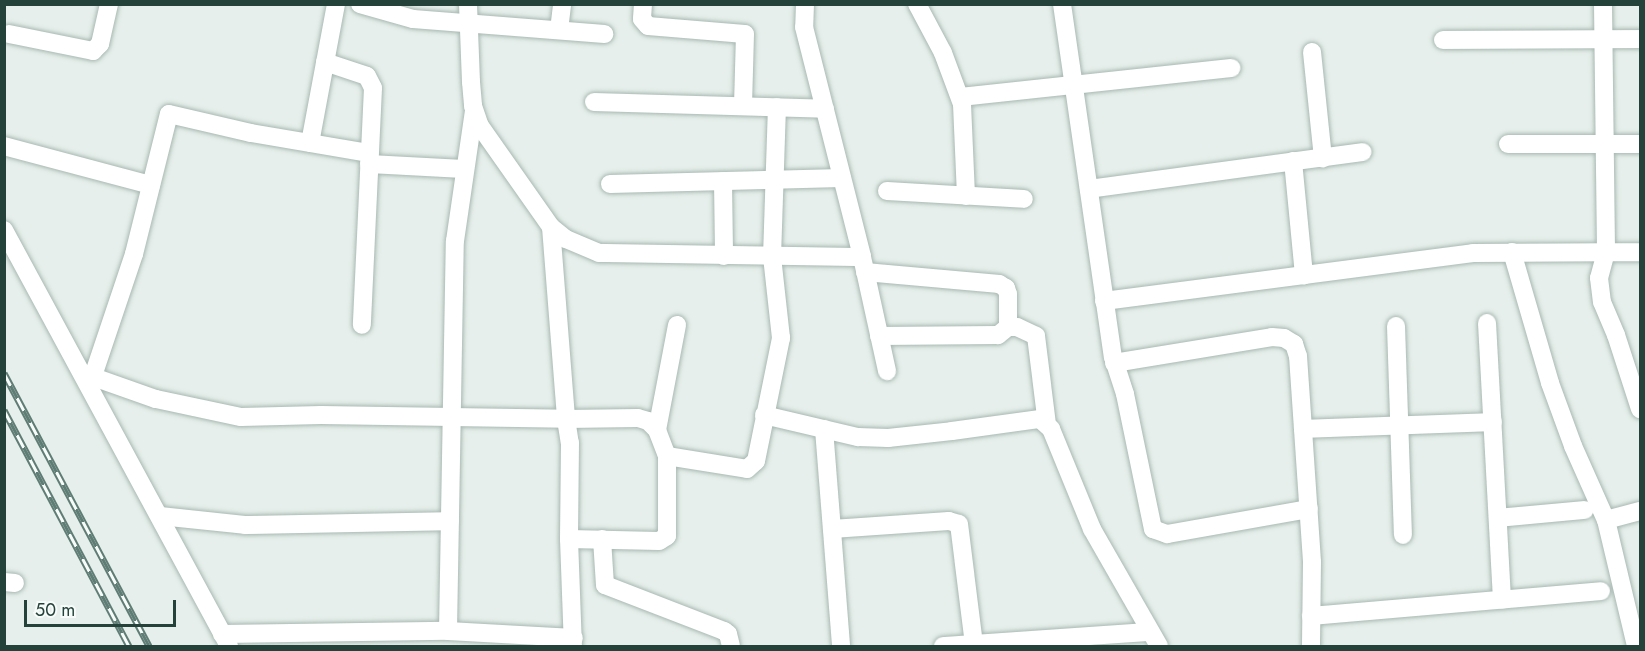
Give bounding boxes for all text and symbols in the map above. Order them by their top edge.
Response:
scale bar [27,588,178,626]
text: 50 m [35,597,75,623]

